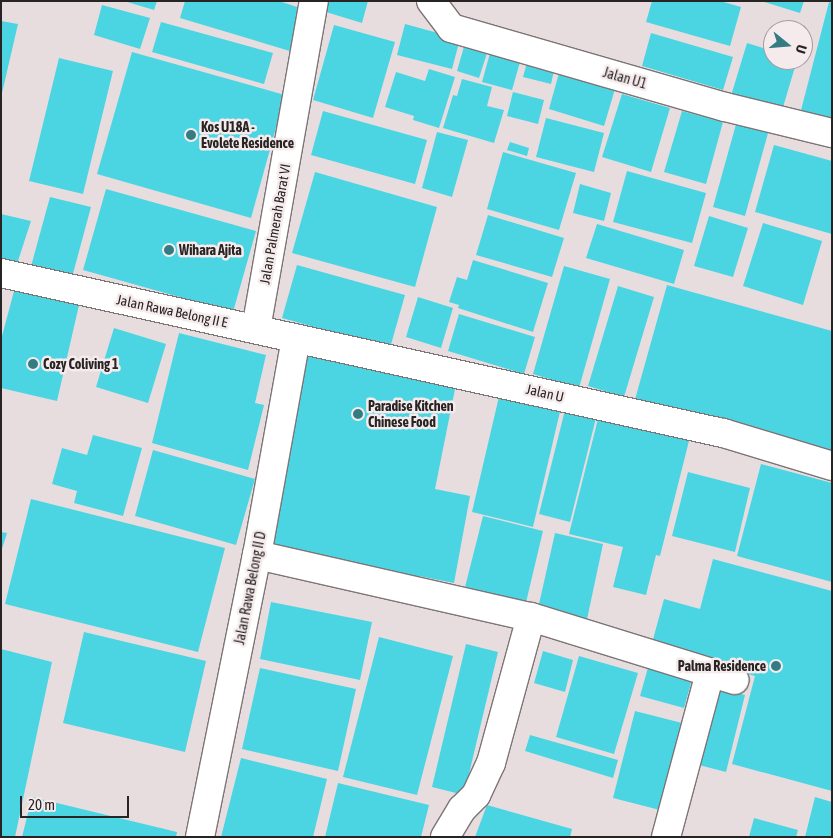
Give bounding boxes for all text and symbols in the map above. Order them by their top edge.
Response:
north arrow [763,20,813,70]
text: U [793,43,810,55]
street label: Jalan U1 [601,64,649,92]
place label: Kos U18A - Evolete Residence [201,119,294,152]
marker: Kos U18A - Evolete Residence [185,129,197,141]
street label: Jalan Palmerah Barat VI [256,162,294,286]
place label: Wihara Ajita [179,242,242,258]
marker: Wihara Ajita [163,244,175,256]
street label: Jalan Rawa Belong II E [115,291,229,331]
place label: Cozy Coliving 1 [43,356,119,372]
marker: Cozy Coliving 1 [27,358,39,370]
street label: Jalan U [525,381,565,405]
place label: Paradise Kitchen Chinese Food [368,398,454,431]
marker: Paradise Kitchen Chinese Food [352,408,364,420]
street label: Jalan Rawa Belong II D [231,530,269,646]
place label: Palma Residence [678,658,766,674]
marker: Palma Residence [770,660,782,672]
scale bar [22,786,131,818]
text: 20 m [28,796,55,813]

